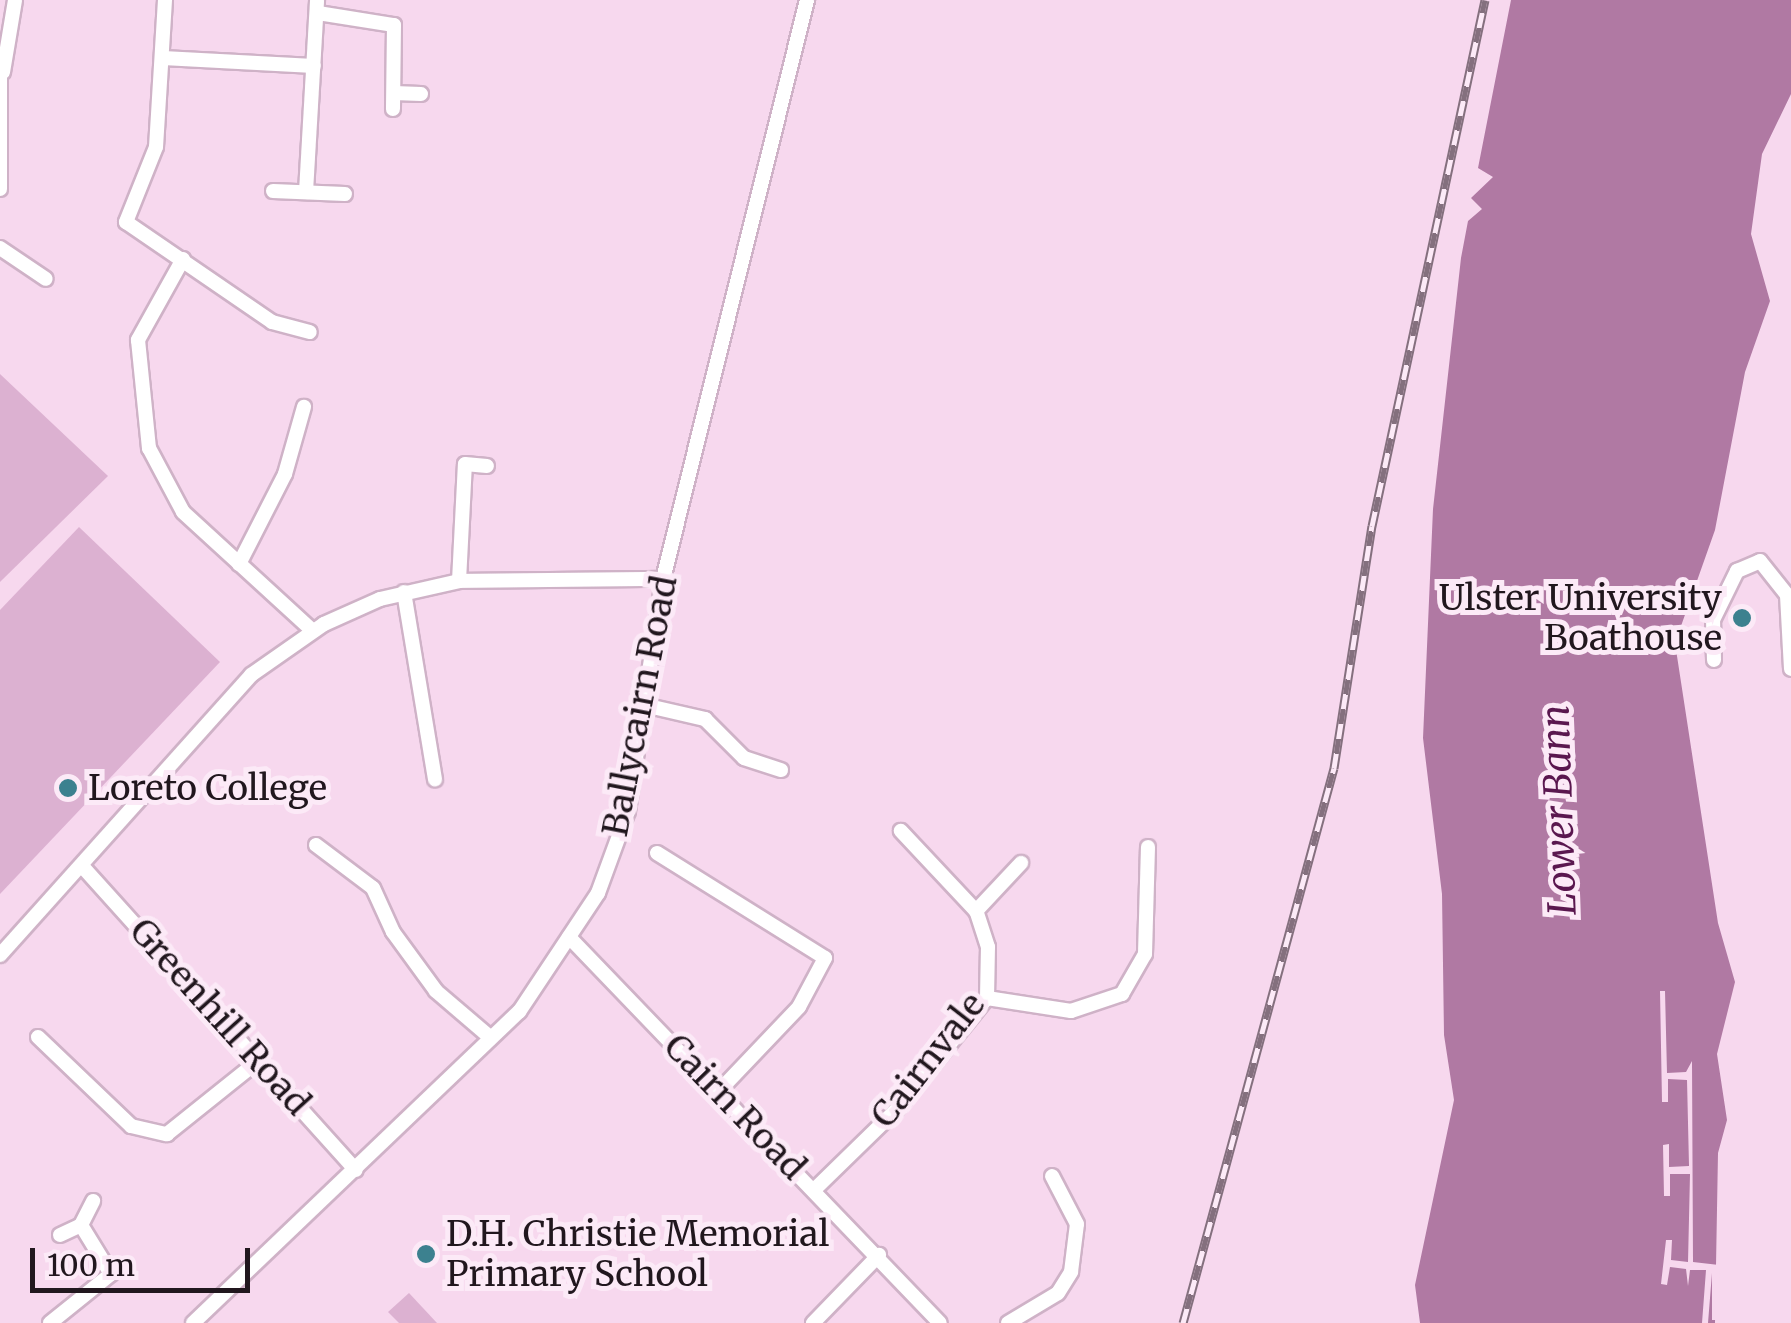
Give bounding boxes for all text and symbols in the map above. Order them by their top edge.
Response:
street label: Ballycairn Road [594,572,686,840]
place label: Ulster University Boathouse [1439,577,1722,659]
marker: Ulster University Boathouse [1731,607,1753,629]
water label: Lower Bann [1533,704,1585,916]
place label: Loreto College [88,767,327,809]
marker: Loreto College [57,777,79,799]
street label: Greenhill Road [121,910,319,1124]
street label: Cairnvale [862,984,994,1136]
street label: Cairn Road [655,1026,815,1188]
place label: D.H. Christie Memorial Primary School [446,1213,829,1295]
scale bar [35,1228,255,1290]
marker: D.H. Christie Memorial Primary School [415,1243,437,1265]
text: 100 m [47,1246,135,1284]

